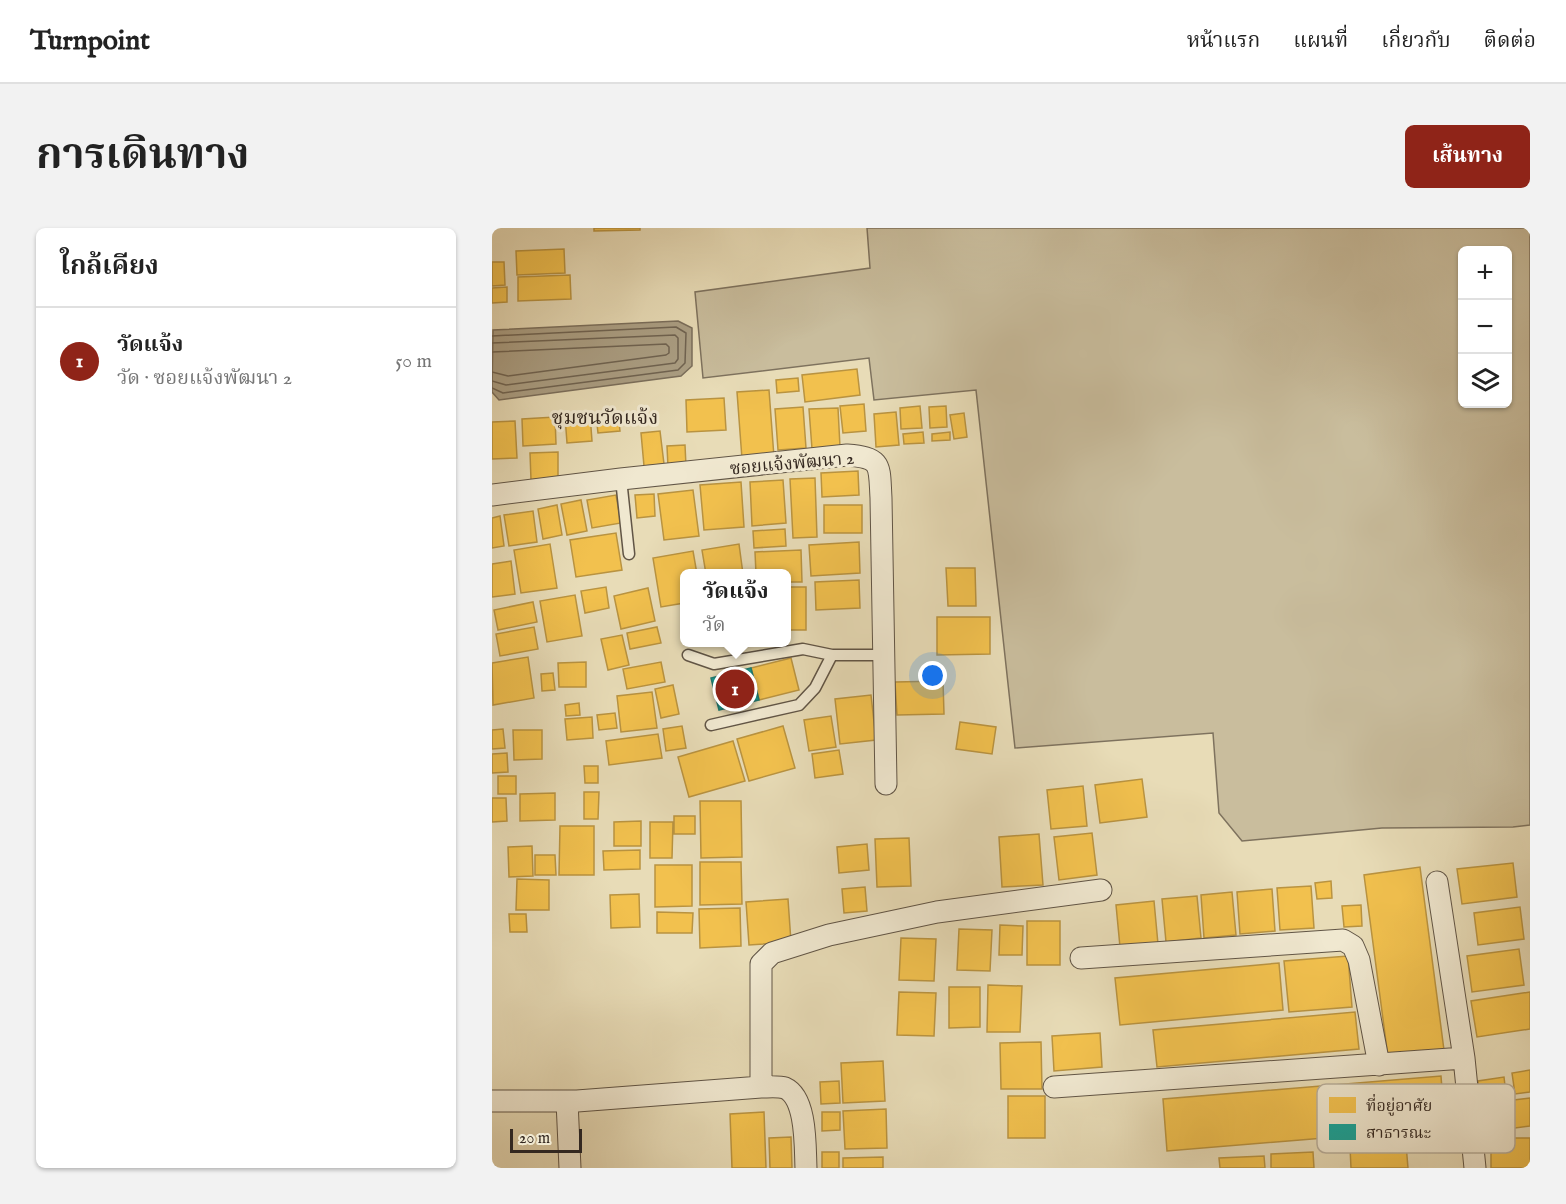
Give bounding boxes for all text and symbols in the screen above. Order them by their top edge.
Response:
text: Turnpoint [30,24,150,59]
text: หน้าแรก [1187,28,1260,55]
text: แผนที่ [1293,28,1348,55]
text: เกี่ยวกับ [1381,28,1451,55]
text: ติดต่อ [1484,28,1536,55]
button: เส้นทาง [1405,125,1530,188]
text: การเดินทาง [36,130,249,183]
map controls [1458,246,1512,408]
button: + [1458,246,1512,300]
text: ใกล้เคียง [60,250,159,283]
button: − [1458,300,1512,354]
text: วัดแจ้ง [117,331,183,359]
text: 1 [76,349,83,374]
text: 50 m [395,349,432,374]
button: layers [1458,354,1512,408]
text: วัด · ซอยแจ้งพัฒนา 2 [117,366,292,391]
district label: ชุมชนวัดแจ้ง [552,406,658,431]
street label: ซอยแจ้งพัฒนา 2 [729,448,855,481]
popup [680,569,791,647]
text: วัดแจ้ง [702,578,769,606]
text: วัด [702,613,725,638]
your location [918,661,947,690]
pin: 1 [716,666,754,712]
legend [1317,1084,1515,1153]
text: ที่อยู่อาศัย [1366,1094,1432,1117]
text: สาธารณะ [1366,1124,1431,1144]
scale bar [510,1126,582,1154]
text: 20 m [519,1129,550,1149]

